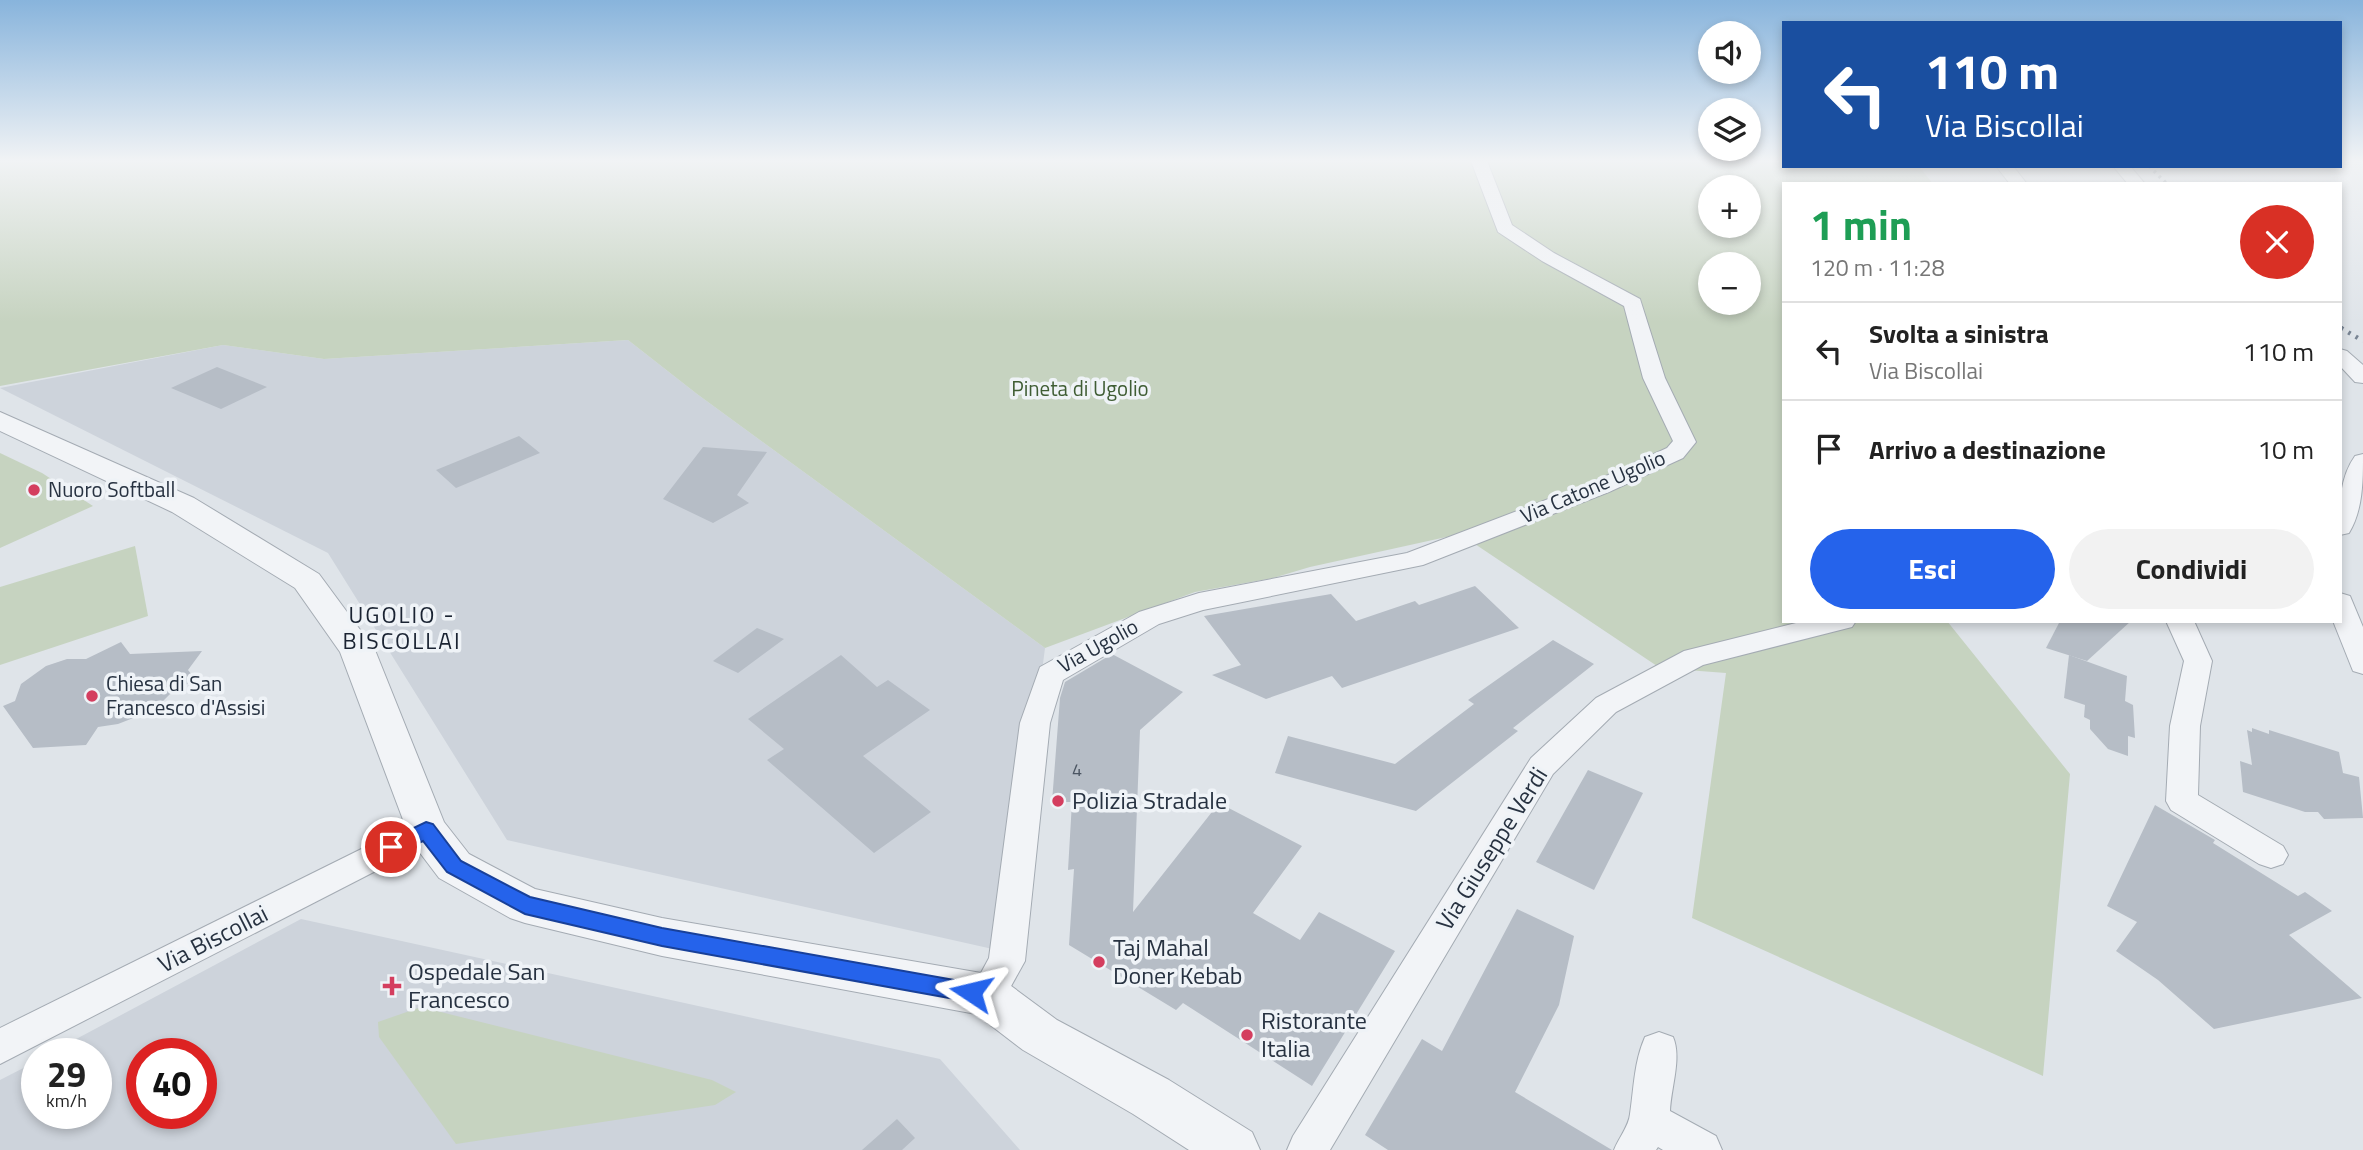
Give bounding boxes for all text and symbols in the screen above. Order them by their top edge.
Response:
map controls [1698,21,1761,315]
button: sound [1698,21,1761,84]
text: 110 m [1925,33,2059,108]
icon: left [1810,49,1901,140]
button: layers [1698,98,1761,161]
text: Via Biscollai [1925,101,2084,149]
button: + [1698,175,1761,238]
text: 1 min [1810,192,1912,256]
button: close [2240,205,2314,279]
text: 120 m · 11:28 [1810,250,1945,285]
button: − [1698,252,1761,315]
text: Svolta a sinistra [1869,314,2049,353]
icon: left [1810,332,1848,370]
text: 110 m [2243,332,2314,371]
text: Via Biscollai [1869,353,1983,388]
park label: Pineta di Ugolio [1011,372,1149,404]
icon: arrive [1810,430,1848,468]
text: Arrivo a destinazione [1869,430,2106,469]
text: 10 m [2257,430,2314,469]
street label: Via Catone Ugolio [1515,441,1670,531]
place label: Nuoro Softball [48,473,175,505]
marker: Nuoro Softball [26,482,42,498]
button: Esci [1810,529,2055,609]
button: Condividi [2069,529,2314,609]
district label: UGOLIO - BISCOLLAI [342,597,462,658]
street label: Via Ugolio [1051,610,1144,680]
place label: Chiesa di San Francesco d'Assisi [106,667,265,723]
marker: Chiesa di San Francesco d'Assisi [84,688,100,704]
house number: 4 [1072,756,1082,783]
street label: Via Giuseppe Verdi [1426,760,1556,937]
place label: Polizia Stradale [1072,782,1227,818]
marker: Polizia Stradale [1050,793,1066,809]
pin [361,817,421,877]
icon: arrive [372,828,410,866]
street label: Via Biscollai [151,895,274,981]
place label: Taj Mahal Doner Kebab [1113,929,1242,993]
place label: Ospedale San Francesco [408,953,545,1017]
marker: Taj Mahal Doner Kebab [1091,954,1107,970]
position arrow [934,955,1008,1029]
marker: Ospedale San Francesco [382,976,402,996]
place label: Ristorante Italia [1261,1002,1367,1066]
marker: Ristorante Italia [1239,1027,1255,1043]
speed limit sign: 40 [126,1038,217,1129]
text: 29 [47,1047,86,1101]
text: km/h [46,1087,87,1114]

